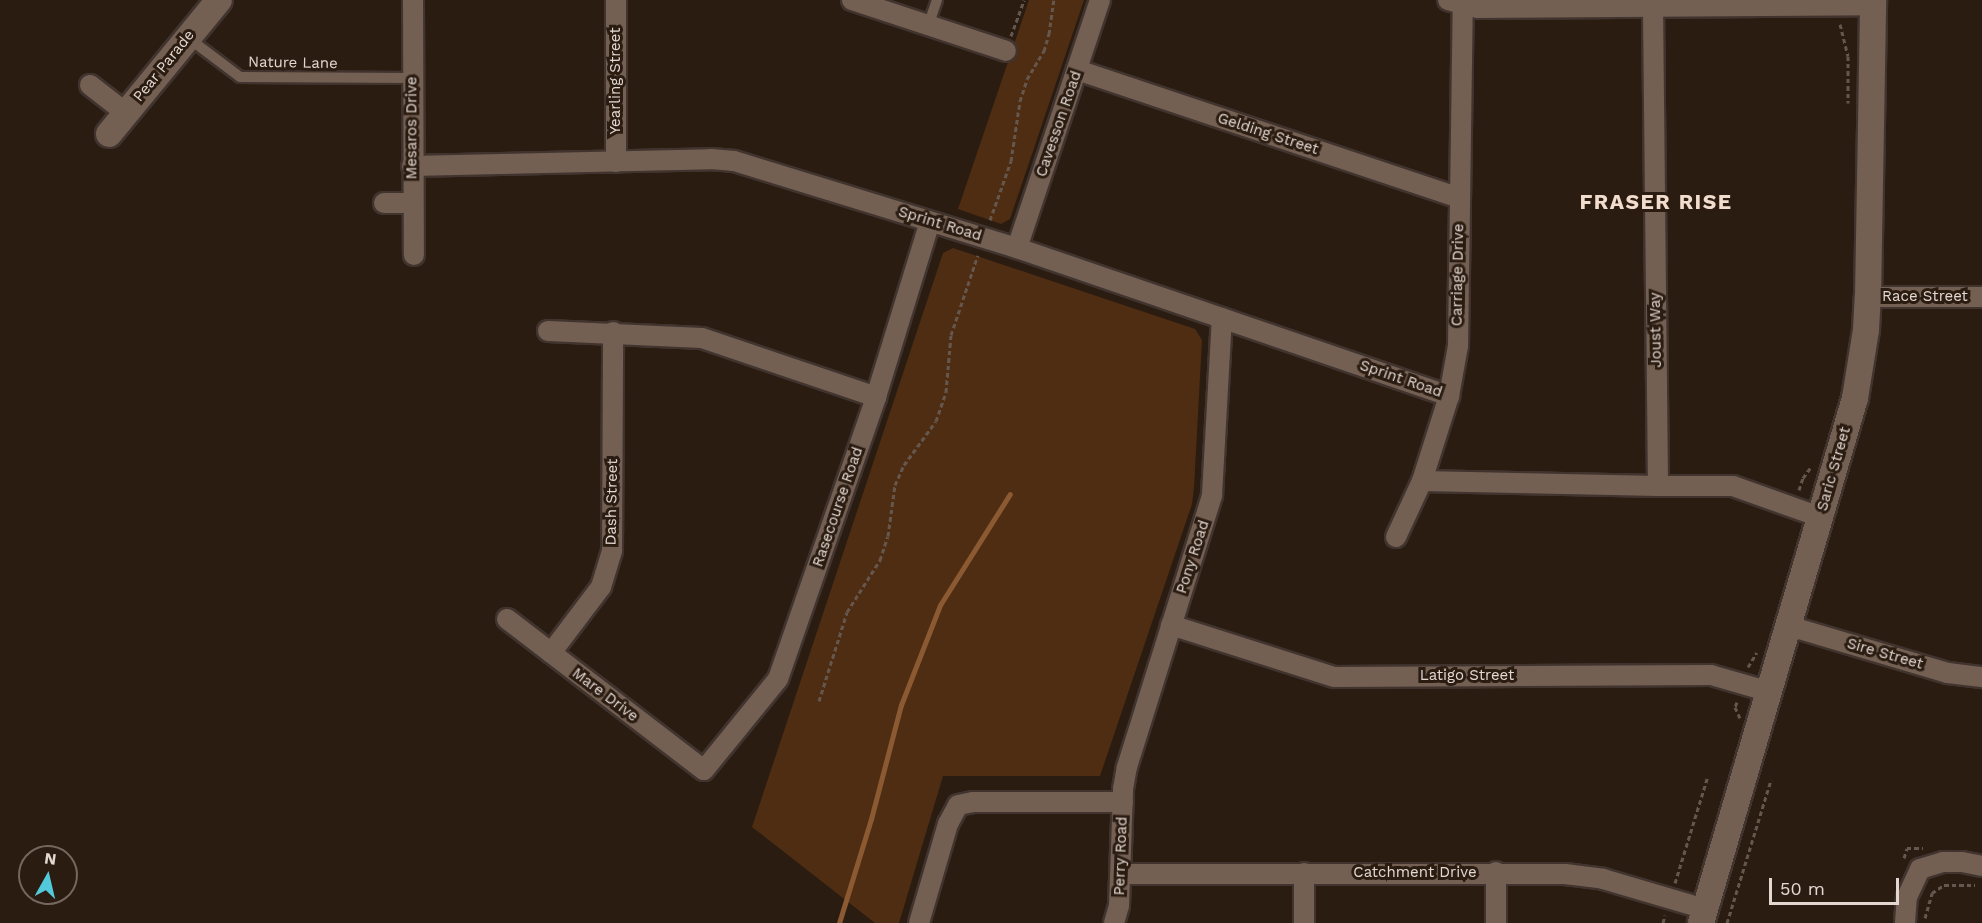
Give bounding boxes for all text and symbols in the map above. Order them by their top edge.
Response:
street label: Pear Parade [129,26,199,106]
street label: Yearling Street [607,28,625,134]
street label: Nature Lane [248,53,338,73]
street label: Cavesson Road [1032,69,1086,179]
street label: Mesaros Drive [403,77,421,179]
street label: Gelding Street [1215,109,1321,159]
district label: FRASER RISE [1579,189,1733,215]
street label: Sprint Road [896,203,984,245]
street label: Carriage Drive [1448,224,1468,326]
street label: Race Street [1882,288,1968,306]
street label: Joust Way [1646,292,1666,368]
street label: Sprint Road [1357,356,1445,402]
street label: Saric Street [1813,425,1855,513]
street label: Rasecourse Road [809,445,867,569]
street label: Dash Street [602,458,622,546]
street label: Pony Road [1173,518,1213,596]
street label: Sire Street [1845,635,1925,673]
street label: Mare Drive [568,664,642,726]
street label: Latigo Street [1420,667,1514,685]
street label: Perry Road [1111,816,1131,896]
north arrow [18,845,78,905]
text: N [43,848,57,869]
street label: Catchment Drive [1353,864,1477,882]
scale bar [1772,866,1902,904]
text: 50 m [1780,878,1825,899]

